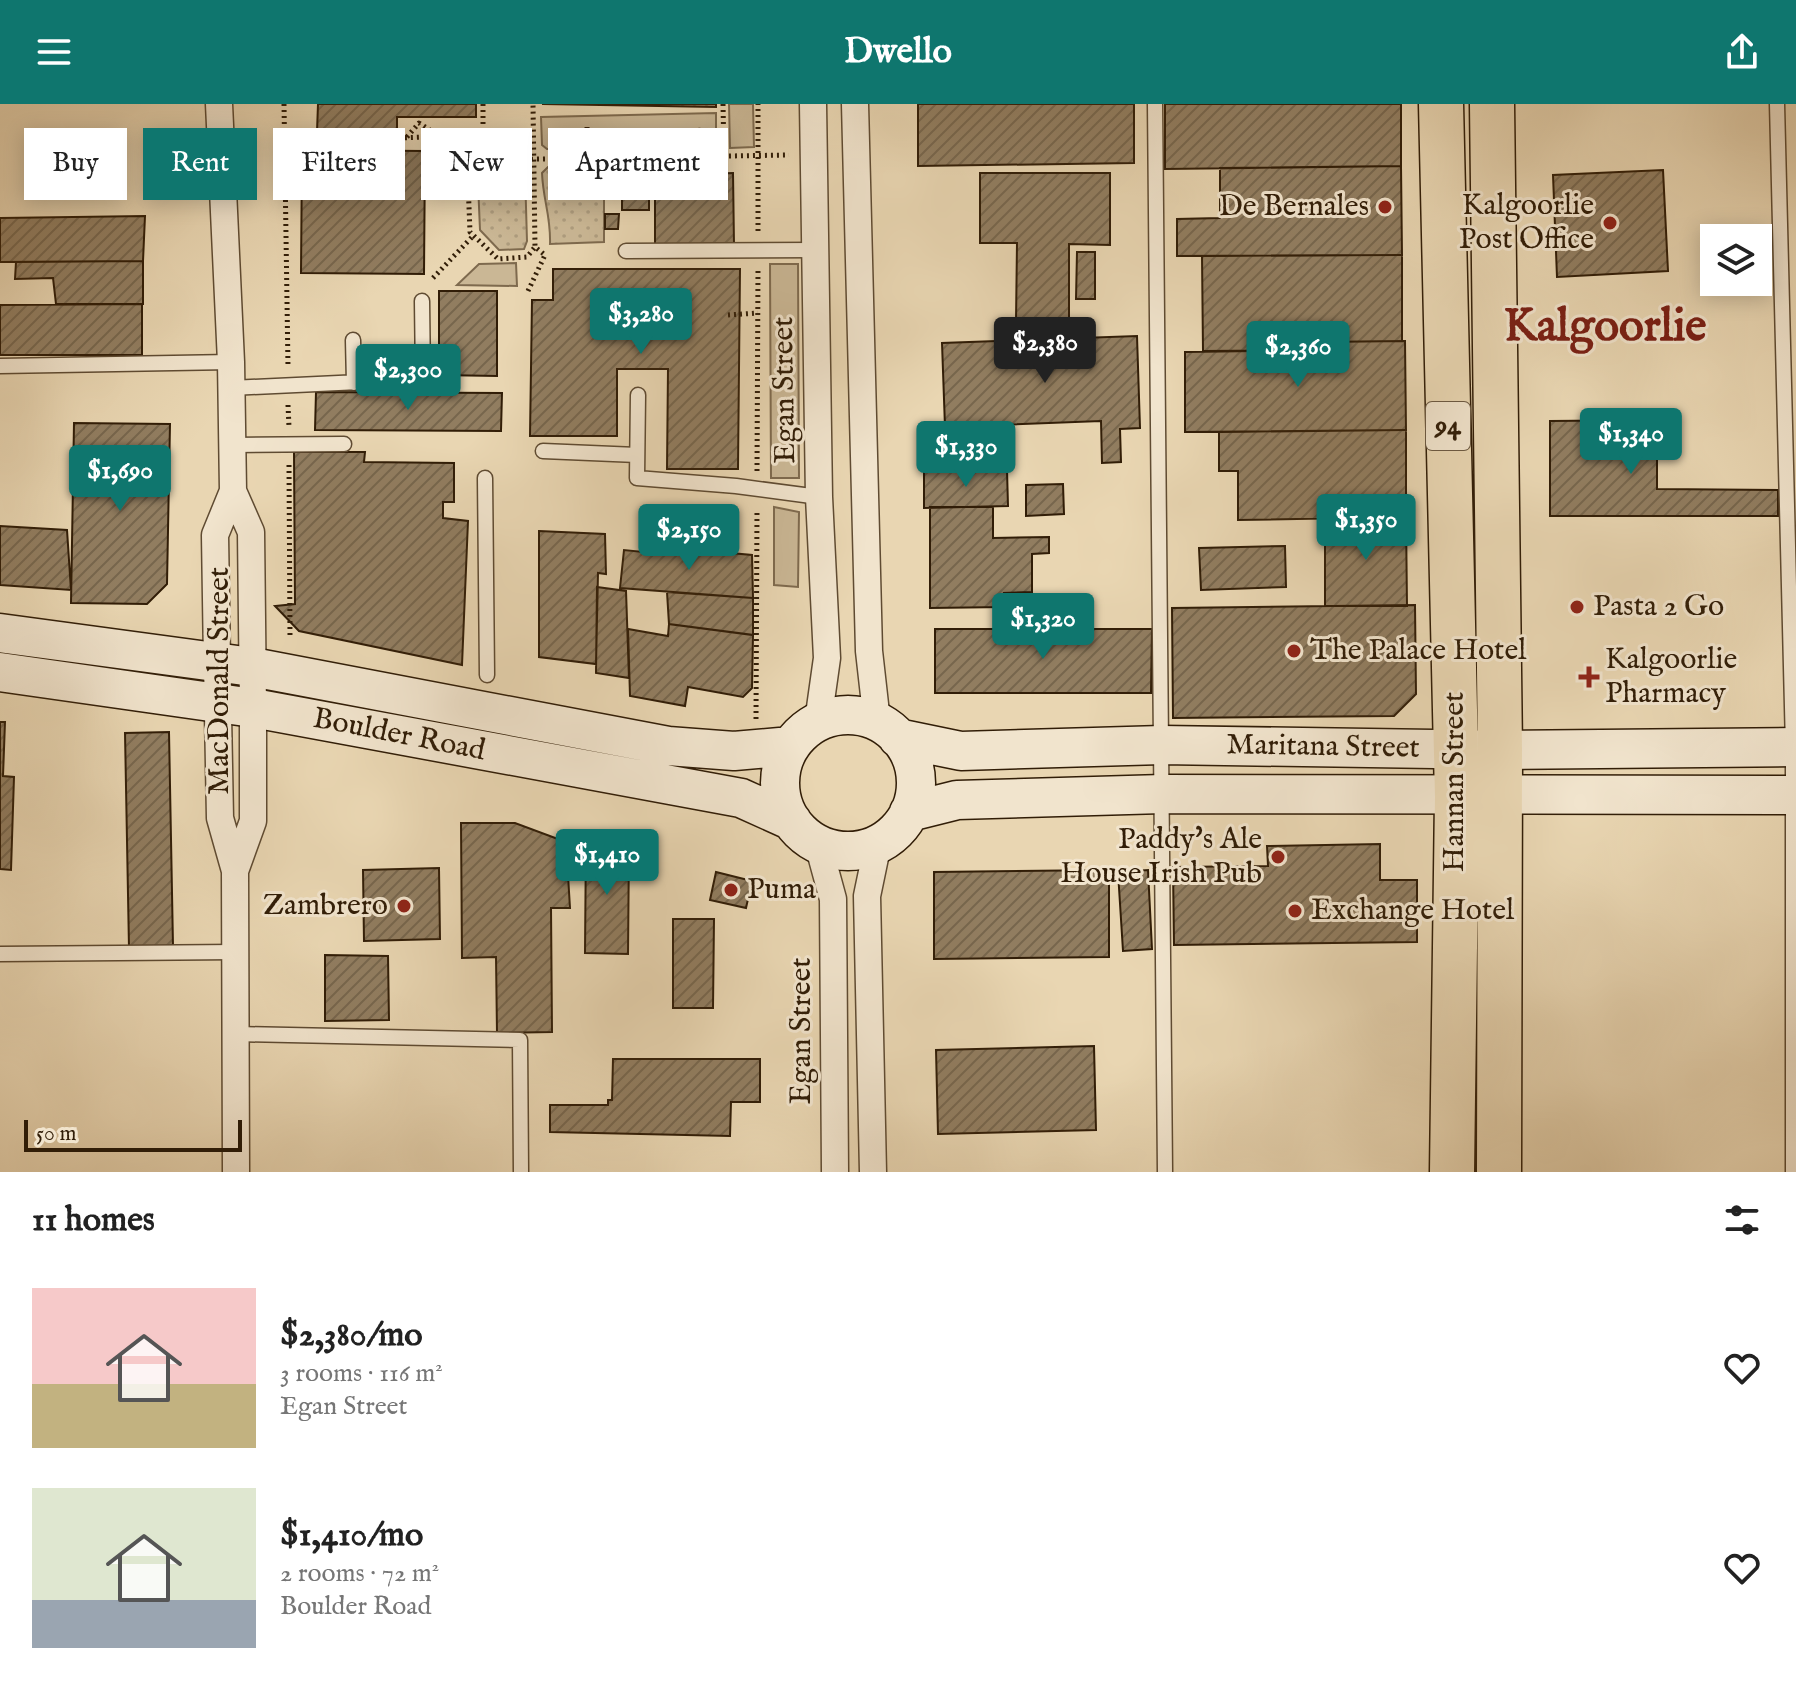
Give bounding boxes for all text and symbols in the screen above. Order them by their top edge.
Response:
text: Dwello [844,29,952,75]
icon: menu [32,30,76,74]
icon: share [1720,30,1764,74]
chip: Buy [24,128,127,200]
chip: Rent [143,128,257,200]
chip: Filters [273,128,405,200]
chip: New [421,128,532,200]
chip: Apartment [548,128,728,200]
place label: Kalgoorlie Post Office [1459,187,1594,259]
place label: De Bernales [1219,188,1369,226]
marker: De Bernales [1376,198,1394,216]
marker: Kalgoorlie Post Office [1601,214,1619,232]
map controls [1700,224,1772,296]
button: layers [1700,224,1772,296]
pin: $3,280 [576,288,706,356]
text: $3,280 [608,297,674,330]
district label: Kalgoorlie [1504,298,1706,357]
street label: Egan Street [765,316,805,464]
pin: $2,380 [980,317,1110,385]
pin: $2,360 [1233,321,1363,389]
text: $2,380 [1012,326,1078,359]
text: $2,360 [1265,330,1331,363]
pin: $2,300 [343,344,473,412]
text: $2,300 [374,353,442,386]
road number: 94 [1426,402,1470,450]
pin: $1,340 [1566,408,1696,476]
text: $1,340 [1598,417,1664,450]
pin: $1,330 [901,421,1031,489]
text: $1,330 [934,430,998,463]
pin: $1,690 [55,445,185,513]
text: $1,690 [87,454,153,487]
pin: $1,350 [1301,494,1431,562]
text: $1,350 [1335,503,1397,536]
pin: $2,150 [624,504,754,572]
text: $2,150 [656,513,722,546]
street label: MacDonald Street [201,567,239,795]
place label: Pasta 2 Go [1593,588,1724,626]
pin: $1,320 [978,593,1108,661]
marker: Pasta 2 Go [1568,598,1586,616]
text: $1,320 [1010,602,1076,635]
place label: The Palace Hotel [1310,632,1527,670]
place label: Kalgoorlie Pharmacy [1605,641,1737,713]
marker: The Palace Hotel [1285,642,1303,660]
marker: Kalgoorlie Pharmacy [1580,668,1598,686]
street label: Hannan Street [1436,692,1474,872]
street label: Boulder Road [310,700,489,771]
street label: Maritana Street [1226,726,1420,768]
place label: Paddy's Ale House Irish Pub [1060,821,1262,893]
pin: $1,410 [542,829,672,897]
text: $1,410 [574,838,640,871]
marker: Paddy's Ale House Irish Pub [1269,848,1287,866]
place label: Puma [747,871,816,909]
marker: Puma [722,881,740,899]
place label: Zambrero [263,887,388,925]
place label: Exchange Hotel [1311,892,1515,930]
marker: Zambrero [395,897,413,915]
marker: Exchange Hotel [1286,902,1304,920]
street label: Egan Street [783,957,821,1105]
scale bar [24,1116,242,1152]
text: 50 m [36,1120,77,1148]
icon: filters [1720,1198,1764,1242]
text: 11 homes [32,1199,155,1242]
text: $2,380/mo [280,1314,423,1357]
icon: home [96,1320,192,1416]
icon: heart [1720,1346,1764,1390]
text: 3 rooms · 116 m² [280,1357,443,1390]
text: Egan Street [280,1390,407,1423]
text: $1,410/mo [280,1514,423,1557]
icon: home [96,1520,192,1616]
icon: heart [1720,1546,1764,1590]
text: 2 rooms · 72 m² [280,1557,439,1590]
text: Boulder Road [280,1590,431,1623]

